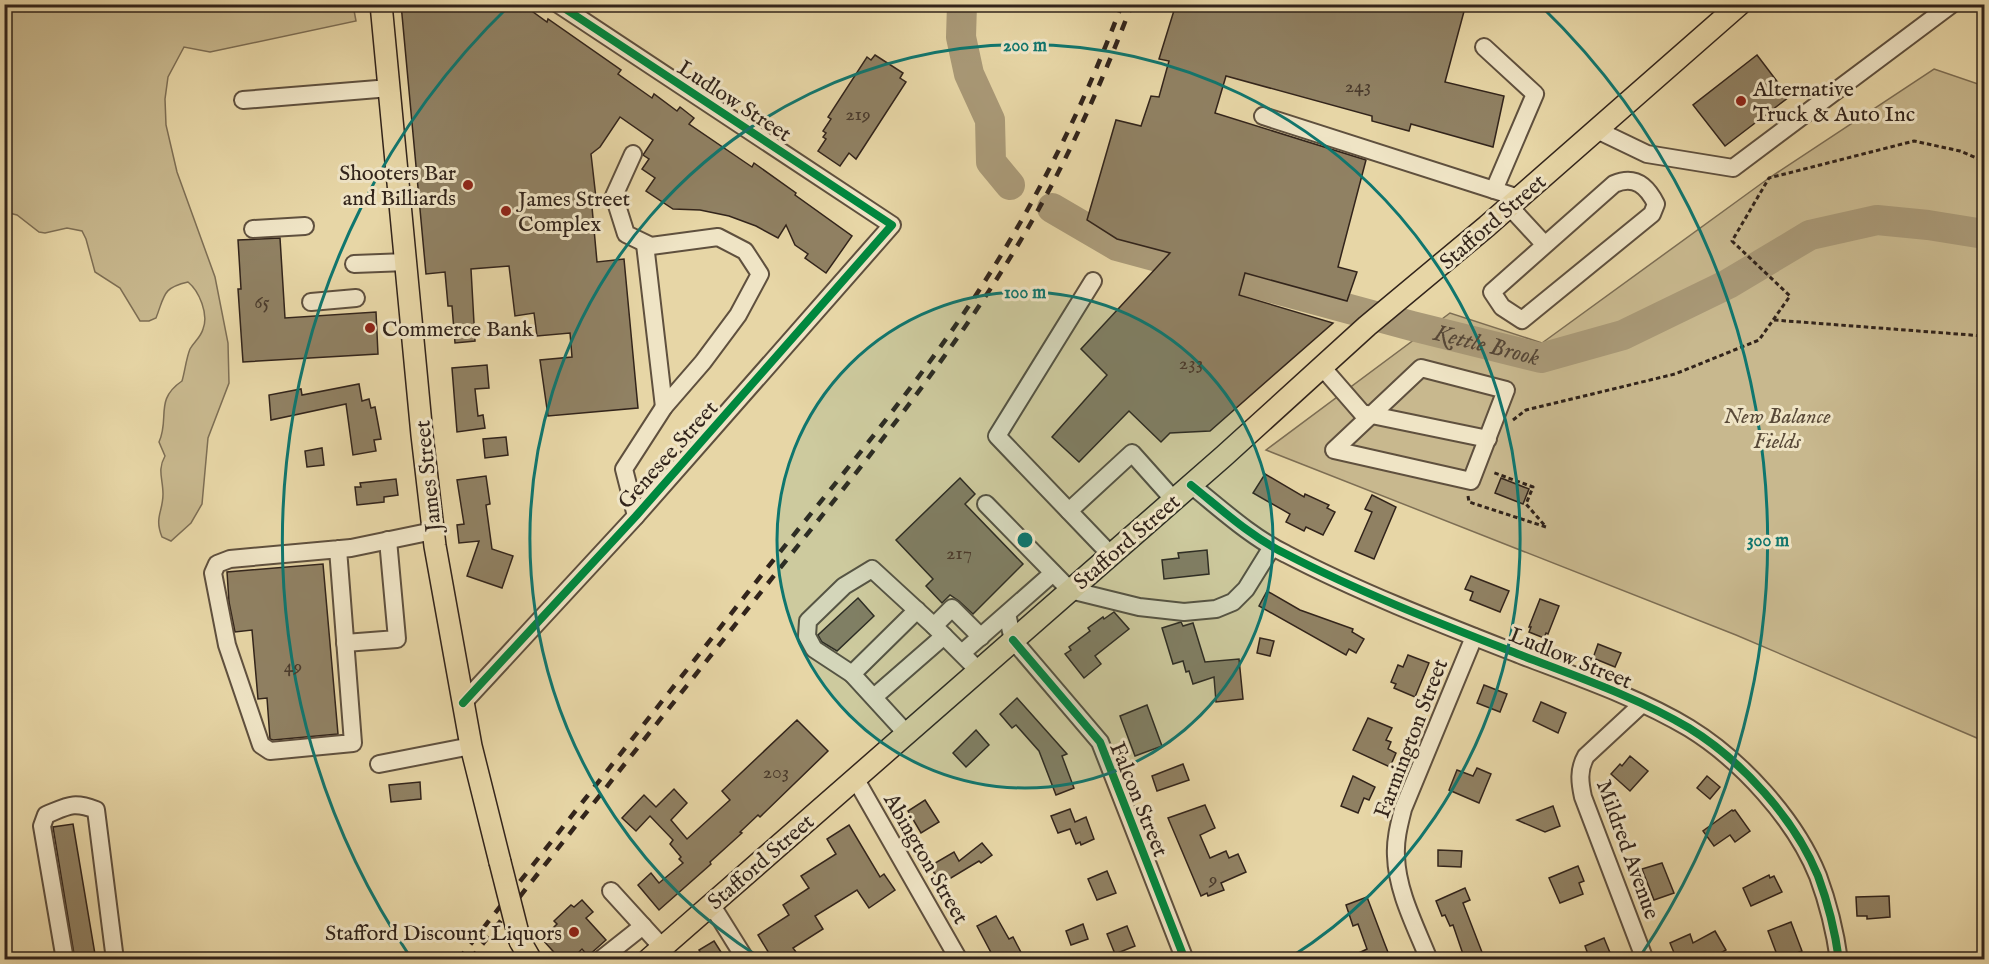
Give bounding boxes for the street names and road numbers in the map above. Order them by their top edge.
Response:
street label: Ludlow Street [672,54,797,149]
street label: Stafford Street [1434,168,1553,277]
street label: Genesee Street [612,395,725,516]
street label: James Street [409,418,449,536]
street label: Stafford Street [1068,488,1187,597]
street label: Ludlow Street [1505,621,1636,696]
street label: Farmington Street [1369,655,1455,822]
street label: Falcon Street [1102,738,1174,862]
street label: Mildred Avenue [1589,776,1665,923]
street label: Abington Street [876,788,974,930]
street label: Stafford Street [702,808,821,917]

